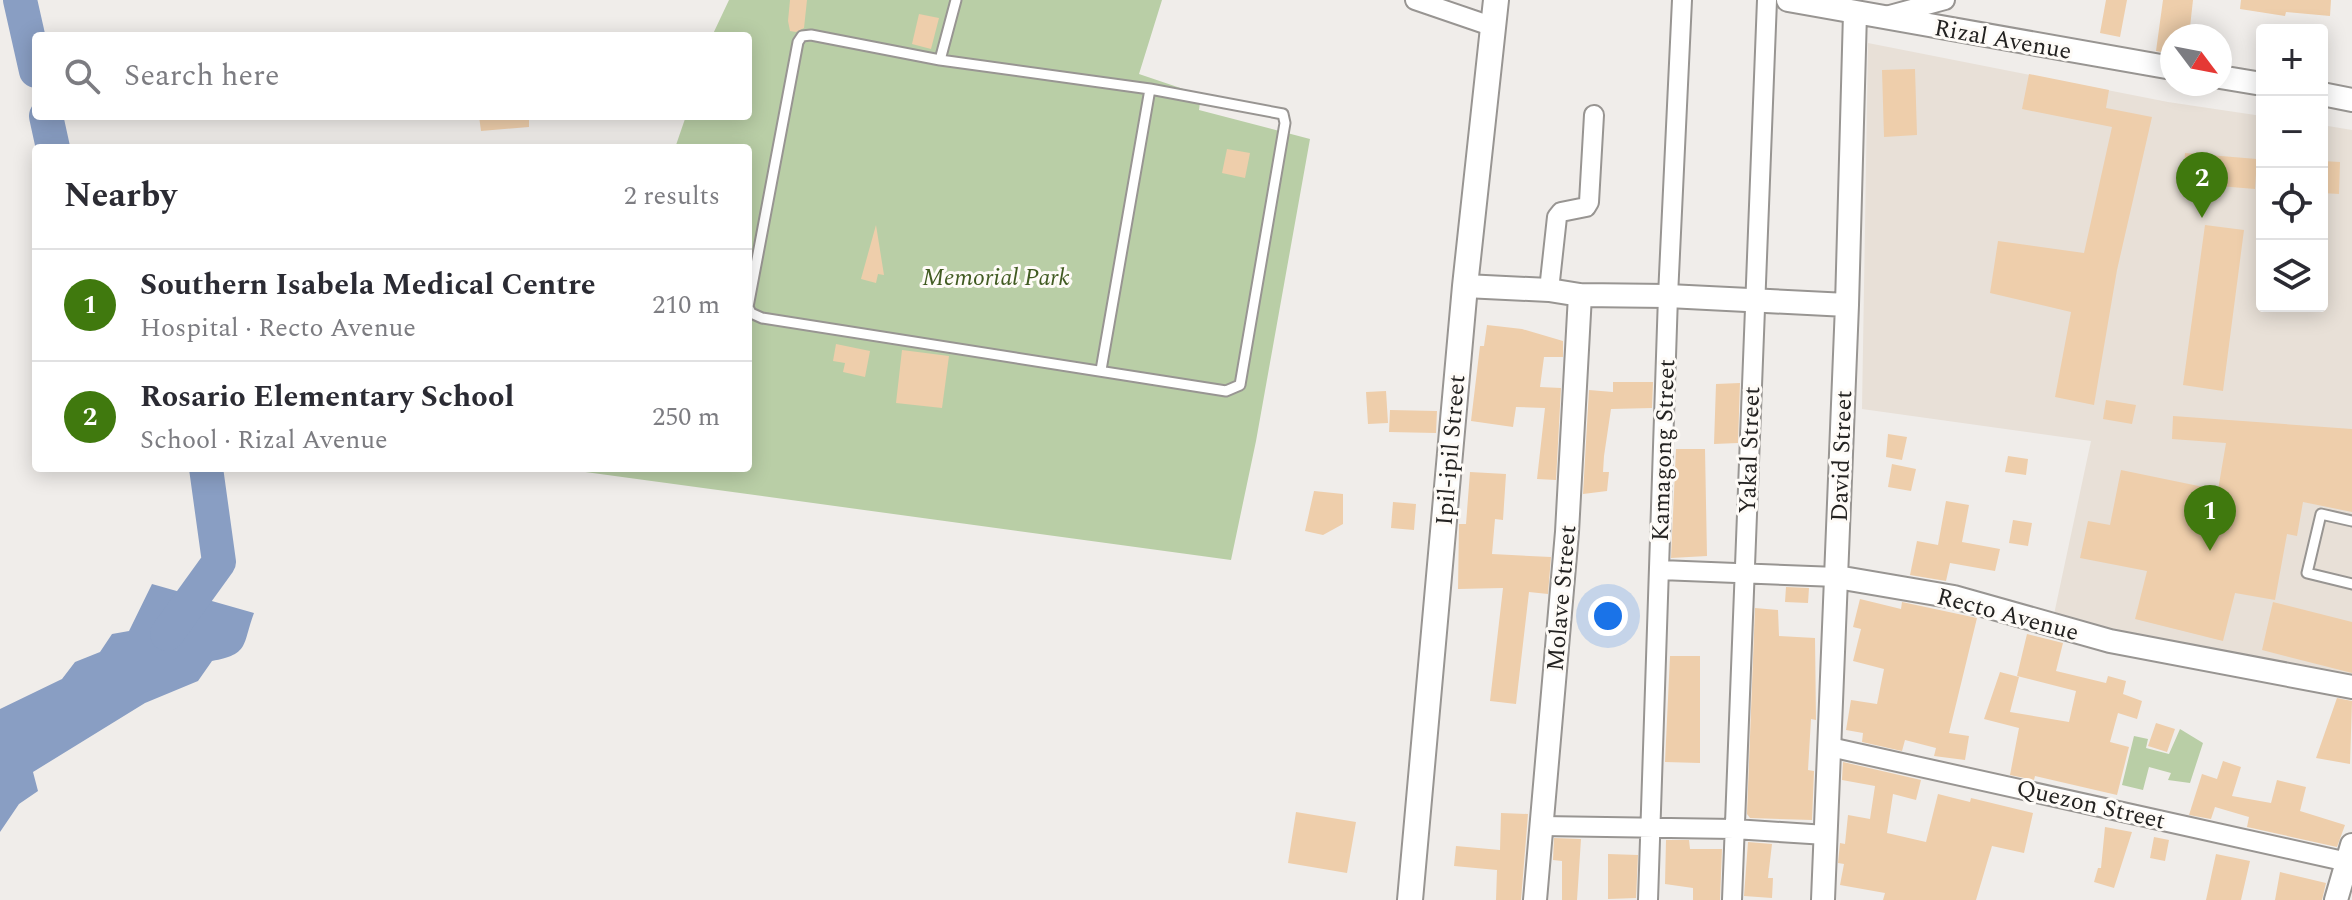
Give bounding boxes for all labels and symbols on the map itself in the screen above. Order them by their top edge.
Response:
street label: Rizal Avenue [1931,10,2074,70]
north arrow [2160,24,2232,96]
pin: 2 [2176,152,2228,218]
park label: Memorial Park [922,260,1070,296]
street label: Kamagong Street [1643,358,1685,542]
street label: Ipil-ipil Street [1426,373,1476,527]
street label: Yakal Street [1730,386,1770,515]
street label: David Street [1822,390,1862,523]
pin: 1 [2184,485,2236,551]
street label: Molave Street [1538,523,1586,673]
street label: Recto Avenue [1933,579,2083,651]
your location [1588,596,1628,636]
street label: Quezon Street [2013,770,2169,840]

